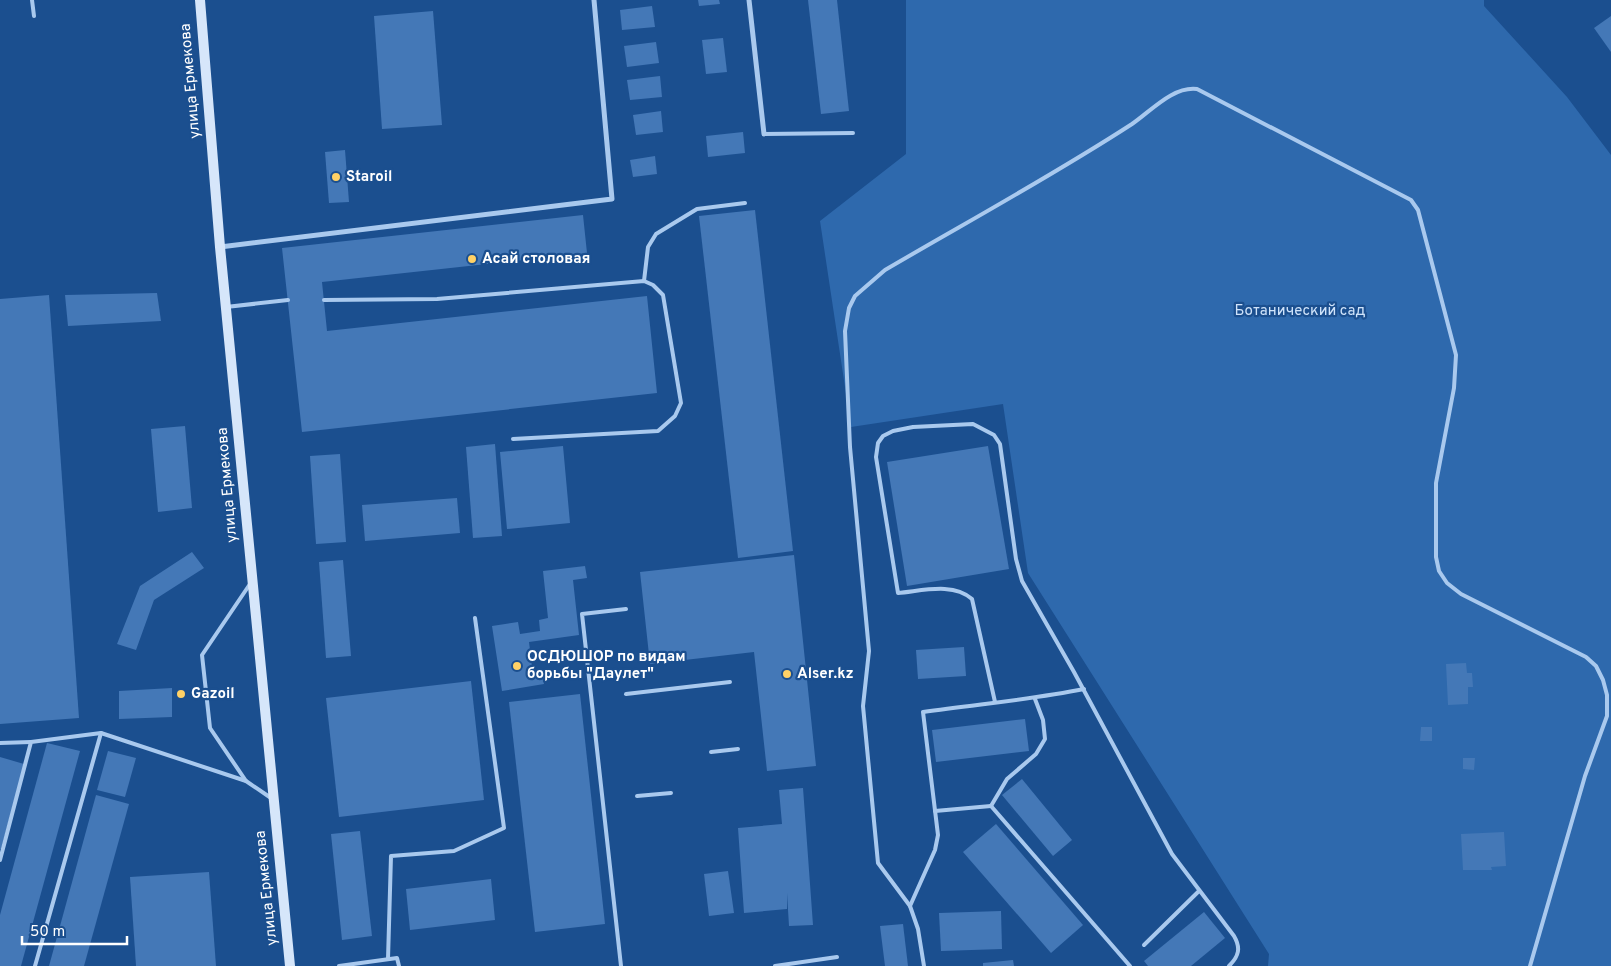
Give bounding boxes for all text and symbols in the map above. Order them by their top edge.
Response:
street label: улица Ермекова [176,23,206,139]
place label: Staroil [346,168,392,187]
marker: Staroil [330,171,342,183]
place label: Асай столовая [482,250,590,269]
marker: Асай столовая [466,253,478,265]
park label: Ботанический сад [1235,302,1366,321]
street label: улица Ермекова [213,427,243,543]
place label: ОСДЮШОР по видам борьбы "Даулет" [527,648,686,684]
marker: ОСДЮШОР по видам борьбы "Даулет" [511,660,523,672]
place label: Alser.kz [797,665,854,684]
marker: Alser.kz [781,668,793,680]
place label: Gazoil [191,685,235,704]
marker: Gazoil [175,688,187,700]
street label: улица Ермекова [252,829,282,947]
scale bar [22,914,128,946]
text: 50 m [30,923,65,942]

